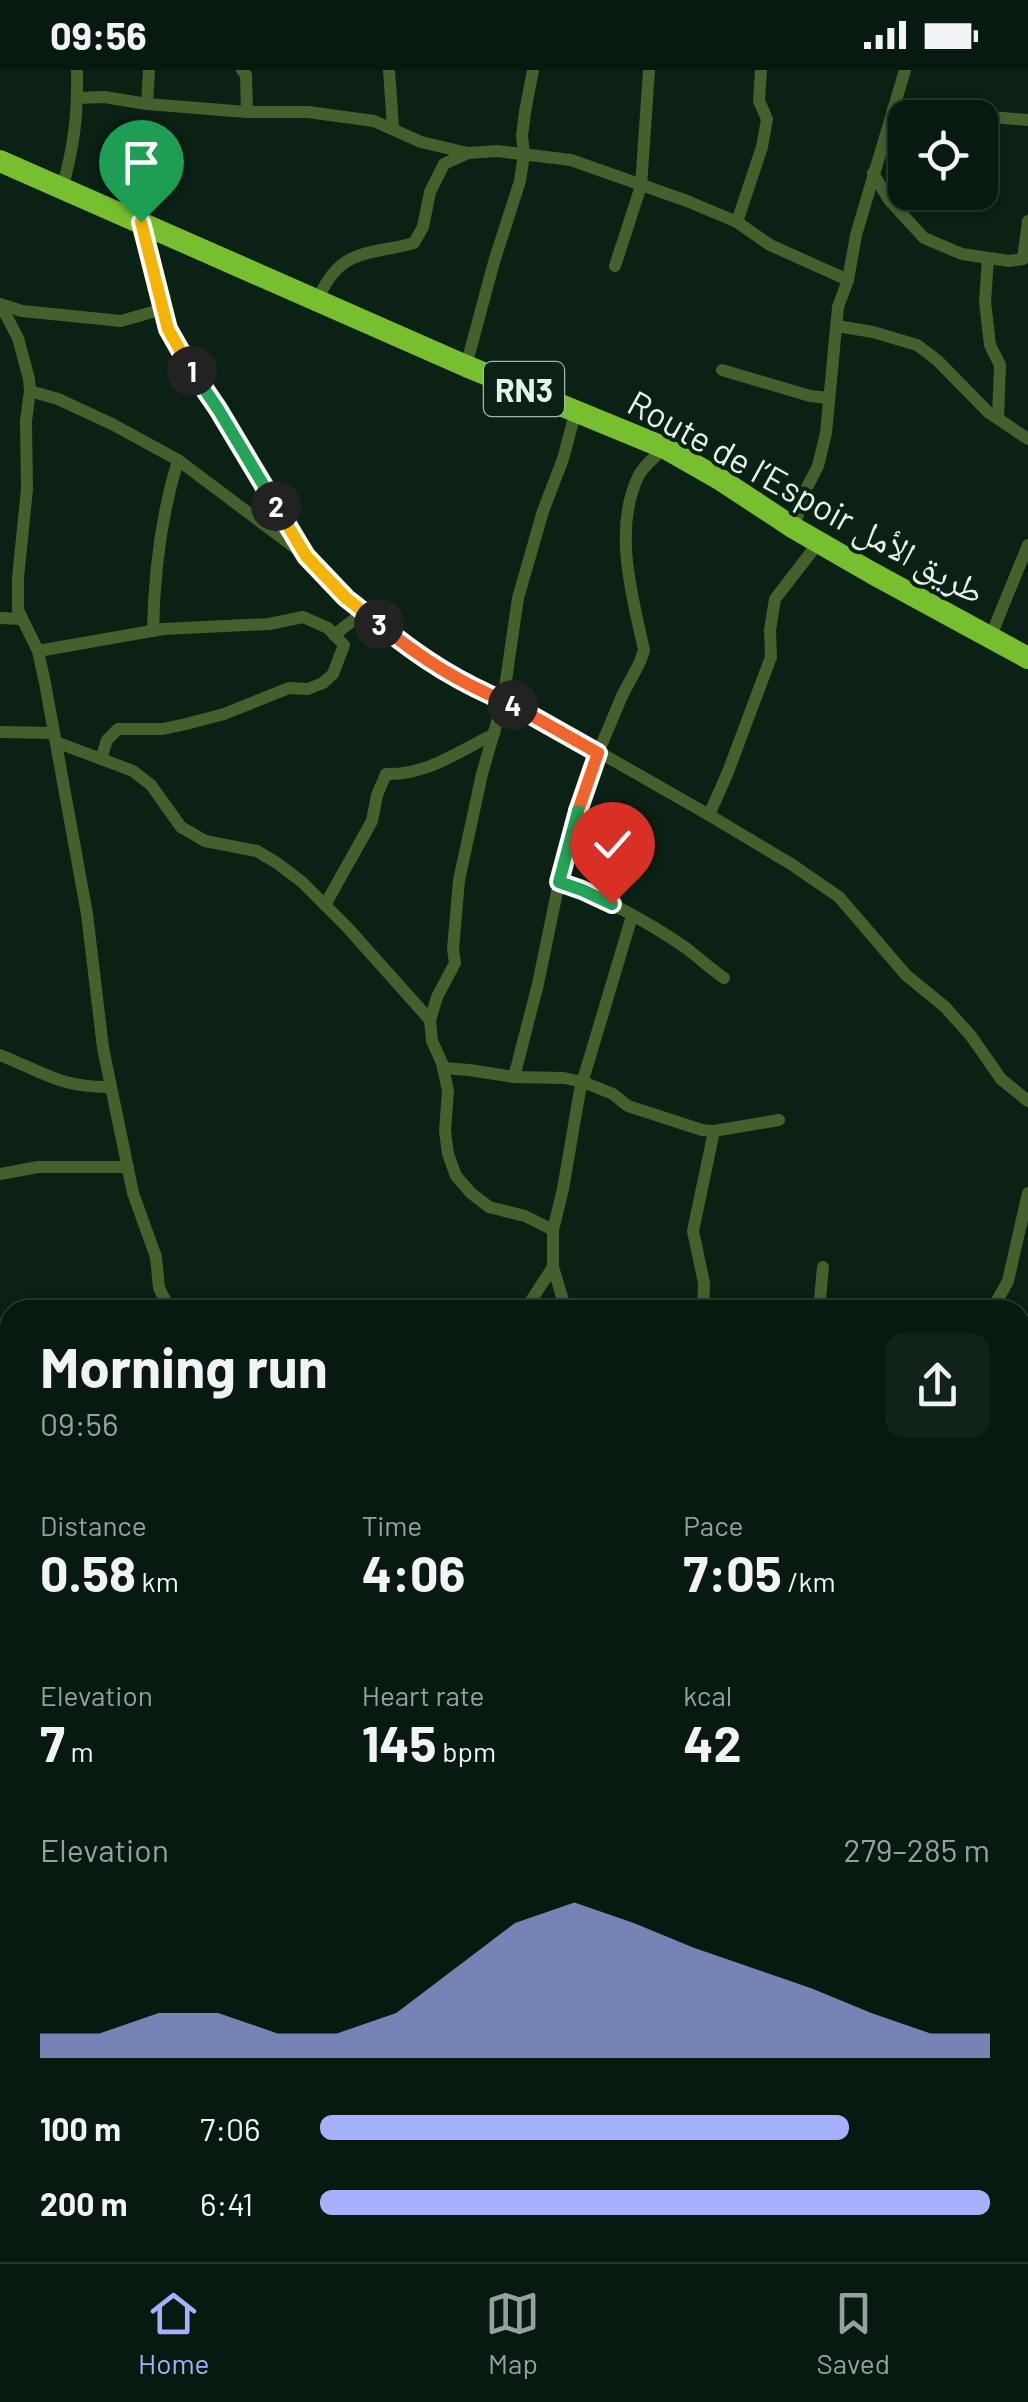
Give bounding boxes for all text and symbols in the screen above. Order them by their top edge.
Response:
text: 09:56 [50,12,147,58]
map controls [888,100,998,210]
button: locate [888,100,998,210]
pin [99,120,184,223]
icon: arrive [114,135,169,190]
pin: 1 [167,346,217,396]
text: 1 [187,354,197,388]
road number: RN3 [484,362,564,416]
street label: Route de l’Espoir طريق الأمل [620,380,993,613]
pin: 2 [251,481,301,531]
text: 2 [268,489,284,523]
pin: 3 [354,599,404,649]
text: 3 [371,607,387,641]
pin: 4 [488,680,538,730]
text: 4 [505,688,521,722]
pin [570,802,655,905]
icon: check [585,817,640,872]
text: Morning run [40,1333,328,1399]
button: share [885,1333,990,1438]
text: 09:56 [40,1404,119,1442]
text: Distance [40,1508,147,1542]
text: Time [362,1508,422,1542]
text: Pace [683,1508,744,1542]
text: 0.58 [40,1542,136,1602]
text: 4:06 [362,1542,465,1602]
text: 7:05 [683,1542,782,1602]
text: km [136,1564,179,1598]
text: /km [782,1564,836,1598]
text: Elevation [40,1678,153,1712]
text: Heart rate [362,1678,484,1712]
text: kcal [683,1678,732,1712]
text: 7 [40,1712,65,1772]
text: 145 [362,1712,437,1772]
text: 42 [683,1712,742,1772]
text: m [65,1734,94,1768]
text: bpm [437,1734,496,1768]
text: Elevation [40,1830,169,1868]
text: 279–285 m [844,1830,990,1868]
text: 100 m [40,2109,121,2147]
text: 7:06 [200,2109,261,2147]
text: 200 m [40,2184,128,2222]
text: 6:41 [200,2184,253,2222]
tab: Home [138,2286,209,2380]
tab: Map [485,2286,540,2380]
tab: Saved [817,2286,890,2380]

